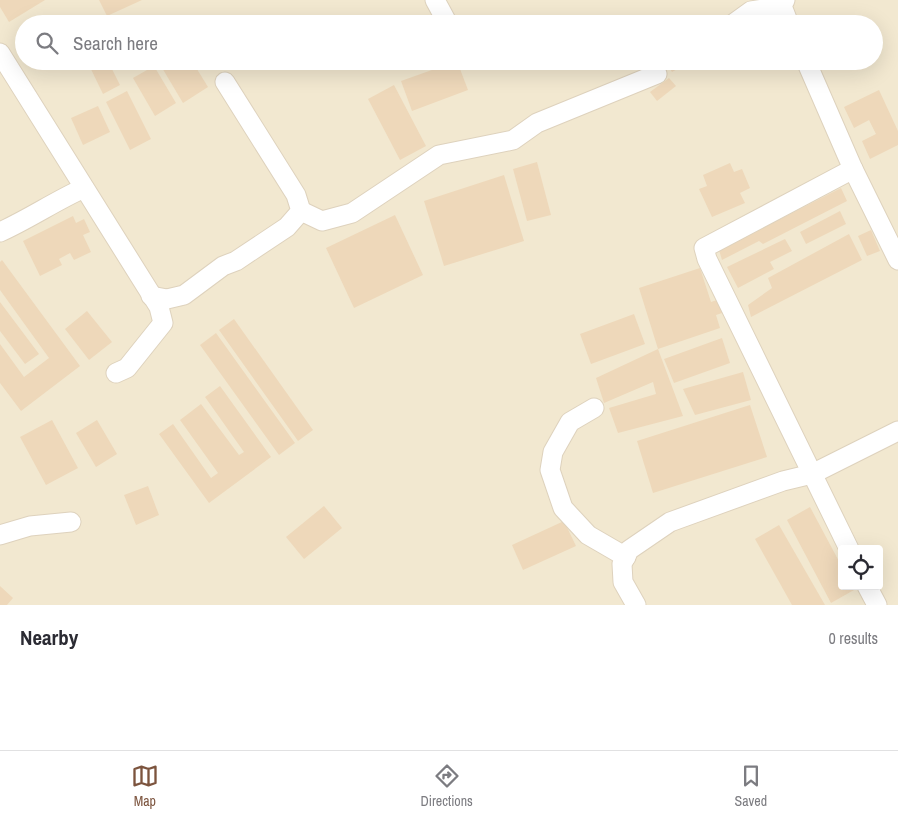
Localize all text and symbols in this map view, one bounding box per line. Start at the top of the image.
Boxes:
search box [15,15,883,70]
icon: search [33,29,61,57]
text: Search here [73,30,158,56]
map controls [838,545,883,590]
button: locate [838,545,883,590]
text: Nearby [20,623,78,652]
text: 0 results [828,627,878,649]
tab: Map [131,762,159,810]
tab: Directions [421,762,473,810]
tab: Saved [735,762,767,810]

